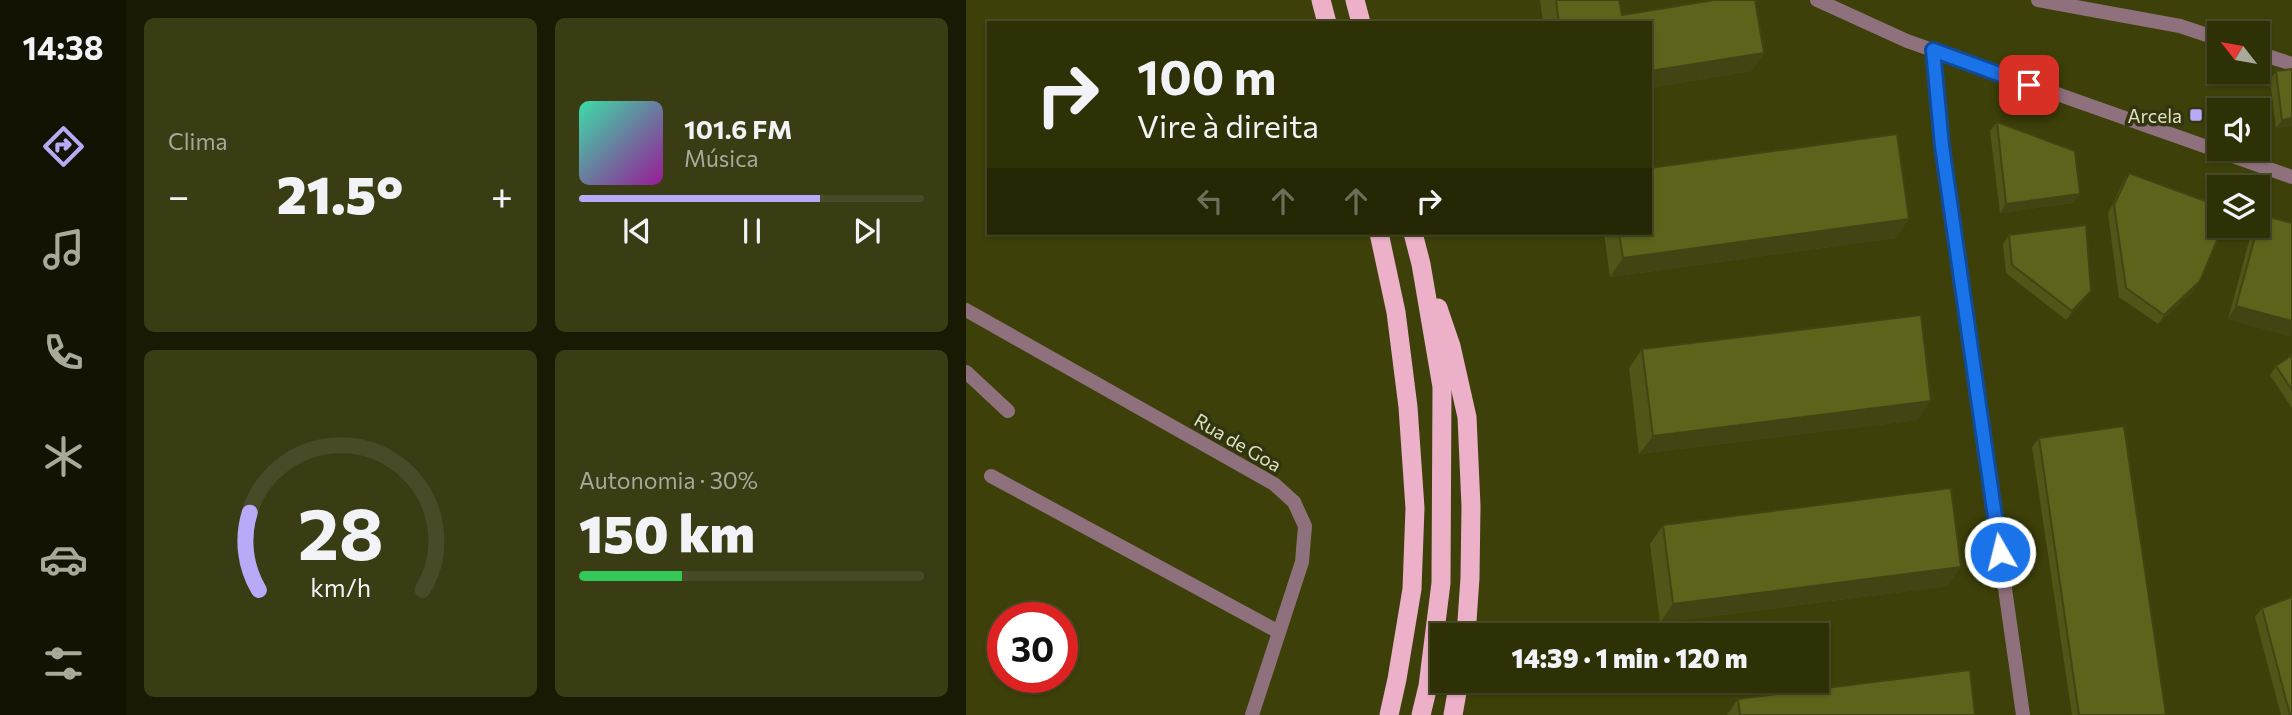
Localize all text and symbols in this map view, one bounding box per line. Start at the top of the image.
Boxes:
north arrow [2207,21,2270,84]
map controls [2207,21,2270,238]
text: 14:38 [22,27,104,67]
text: 100 m [1137,45,1276,105]
icon: right [1022,49,1113,140]
pin [1999,55,2059,115]
icon: arrive [2010,66,2048,104]
button: sound [2207,98,2270,161]
place label: Arcela [2127,104,2182,127]
text: Vire à direita [1137,105,1319,145]
marker: Arcela [2188,107,2204,123]
text: 101.6 FM [684,113,792,144]
icon: directions [39,122,88,171]
text: Clima [168,127,228,155]
text: Música [684,144,759,172]
text: 21.5° [277,161,403,225]
text: − [168,171,190,218]
text: + [491,171,513,218]
button: layers [2207,175,2270,238]
icon: left [1191,182,1229,220]
icon: ahead [1264,182,1302,220]
icon: ahead [1337,182,1375,220]
icon: right [1410,182,1448,220]
icon: previous [618,212,656,250]
icon: pause [733,212,771,250]
icon: next [848,212,886,250]
icon: music [39,225,88,274]
icon: phone [39,328,88,377]
street label: Rua de Goa [1190,408,1286,476]
icon: climate [39,432,88,481]
text: Autonomia · 30% [579,466,758,494]
text: 28 [298,486,384,575]
text: 150 km [579,500,755,564]
position arrow [1963,515,2037,589]
icon: car [39,535,88,584]
text: km/h [310,571,371,601]
speed limit sign: 30 [987,602,1078,693]
icon: filters [39,639,88,688]
text: 14:39 · 1 min · 120 m [1512,642,1747,673]

